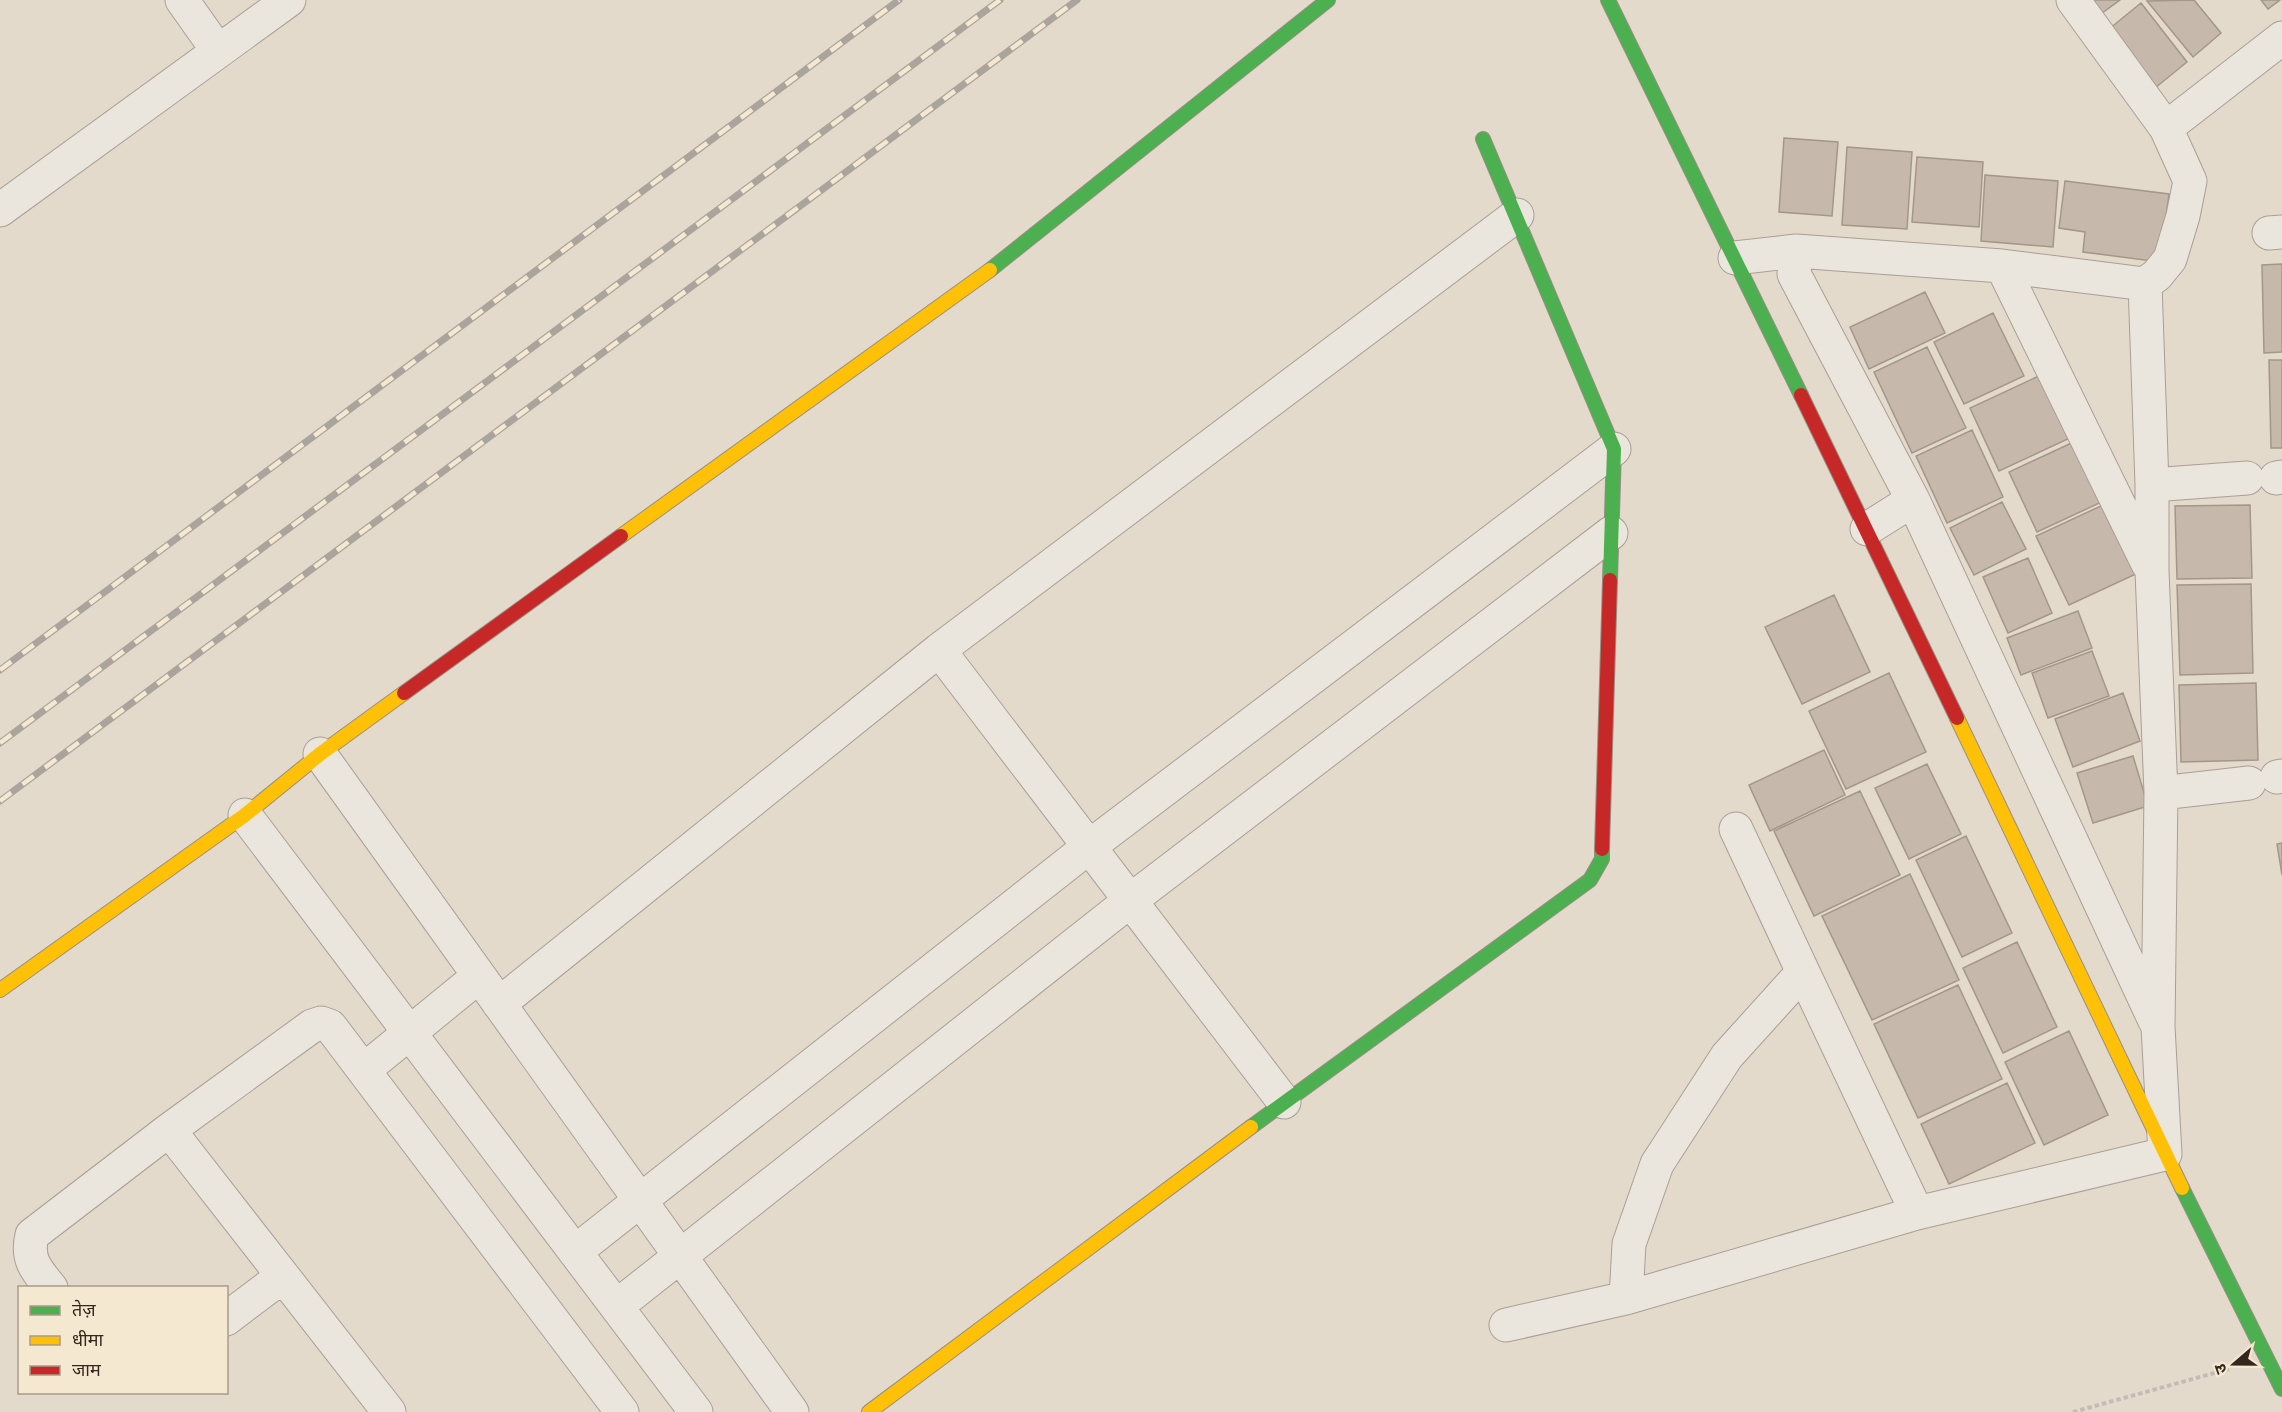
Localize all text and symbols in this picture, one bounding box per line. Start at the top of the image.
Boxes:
legend [18,1286,228,1394]
text: तेज़ [72,1299,96,1323]
text: धीमा [72,1330,103,1353]
north arrow [2204,1334,2264,1394]
text: जाम [72,1360,102,1383]
text: उ [2211,1360,2234,1376]

